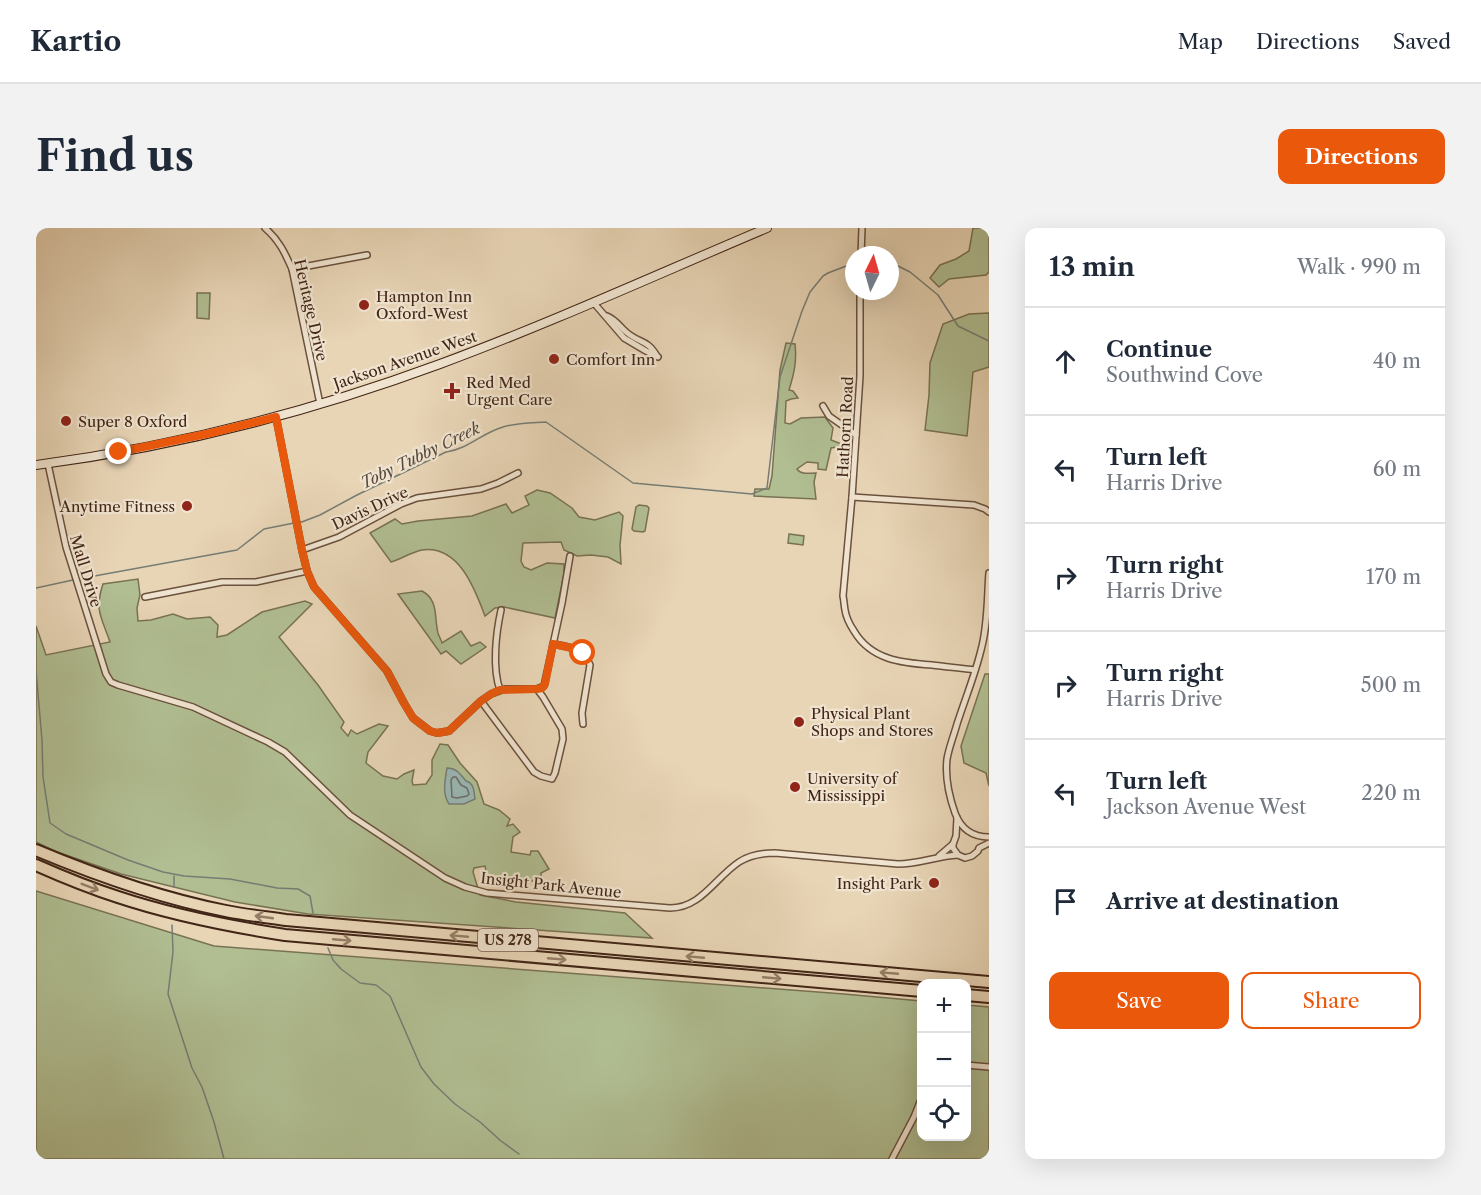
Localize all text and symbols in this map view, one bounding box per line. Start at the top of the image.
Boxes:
text: Kartio [30,24,121,58]
text: Map [1178,29,1223,54]
text: Directions [1256,29,1360,54]
text: Saved [1393,29,1451,54]
button: Directions [1278,129,1445,184]
text: Find us [36,130,194,182]
north arrow [845,246,899,300]
text: 13 min [1049,251,1135,283]
text: Walk · 990 m [1297,255,1421,279]
street label: Heritage Drive [290,257,332,363]
place label: Hampton Inn Oxford-West [376,287,473,323]
marker: Hampton Inn Oxford-West [357,298,371,312]
street label: Jackson Avenue West [329,326,480,394]
text: Continue [1106,336,1212,363]
icon: ahead [1049,345,1082,378]
text: 40 m [1373,349,1421,373]
place label: Comfort Inn [566,350,656,369]
marker: Comfort Inn [547,352,561,366]
text: Southwind Cove [1106,363,1263,387]
place label: Red Med Urgent Care [466,373,552,409]
street label: Hathorn Road [833,376,857,478]
marker: Red Med Urgent Care [443,382,461,400]
place label: Super 8 Oxford [78,412,187,431]
marker: Super 8 Oxford [59,414,73,428]
water label: Toby Tubby Creek [357,417,484,493]
route end [105,438,131,464]
text: Turn left [1106,444,1207,471]
icon: left [1049,453,1082,486]
text: 60 m [1373,457,1421,481]
text: Harris Drive [1106,471,1222,495]
street label: Davis Drive [329,482,411,534]
place label: Anytime Fitness [59,497,175,516]
marker: Anytime Fitness [180,499,194,513]
street label: Mall Drive [66,532,106,610]
text: Turn right [1106,552,1224,579]
icon: right [1049,561,1082,594]
text: 170 m [1366,565,1421,589]
text: Harris Drive [1106,579,1222,603]
route start [569,639,595,665]
text: Turn right [1106,660,1224,687]
icon: right [1049,669,1082,702]
text: 500 m [1361,673,1421,697]
text: Harris Drive [1106,687,1222,711]
place label: Physical Plant Shops and Stores [811,704,933,740]
marker: Physical Plant Shops and Stores [792,715,806,729]
text: Turn left [1106,768,1207,795]
place label: University of Mississippi [807,769,899,805]
icon: left [1049,777,1082,810]
marker: University of Mississippi [788,780,802,794]
text: 220 m [1361,781,1421,805]
text: Jackson Avenue West [1106,795,1306,819]
street label: Insight Park Avenue [480,868,622,902]
place label: Insight Park [837,874,923,893]
marker: Insight Park [927,876,941,890]
one-way arrow [80,882,99,893]
icon: arrive [1049,885,1082,918]
text: Arrive at destination [1106,888,1339,915]
one-way arrow [255,911,275,922]
road number: US 278 [478,929,538,951]
one-way arrow [449,930,469,941]
one-way arrow [331,935,351,946]
one-way arrow [685,951,705,962]
one-way arrow [547,954,566,965]
one-way arrow [879,968,899,979]
button: Save [1049,972,1229,1029]
button: Share [1241,972,1421,1029]
one-way arrow [762,973,782,984]
map controls [917,979,971,1141]
button: + [917,979,971,1033]
button: − [917,1033,971,1087]
button: locate [917,1087,971,1141]

